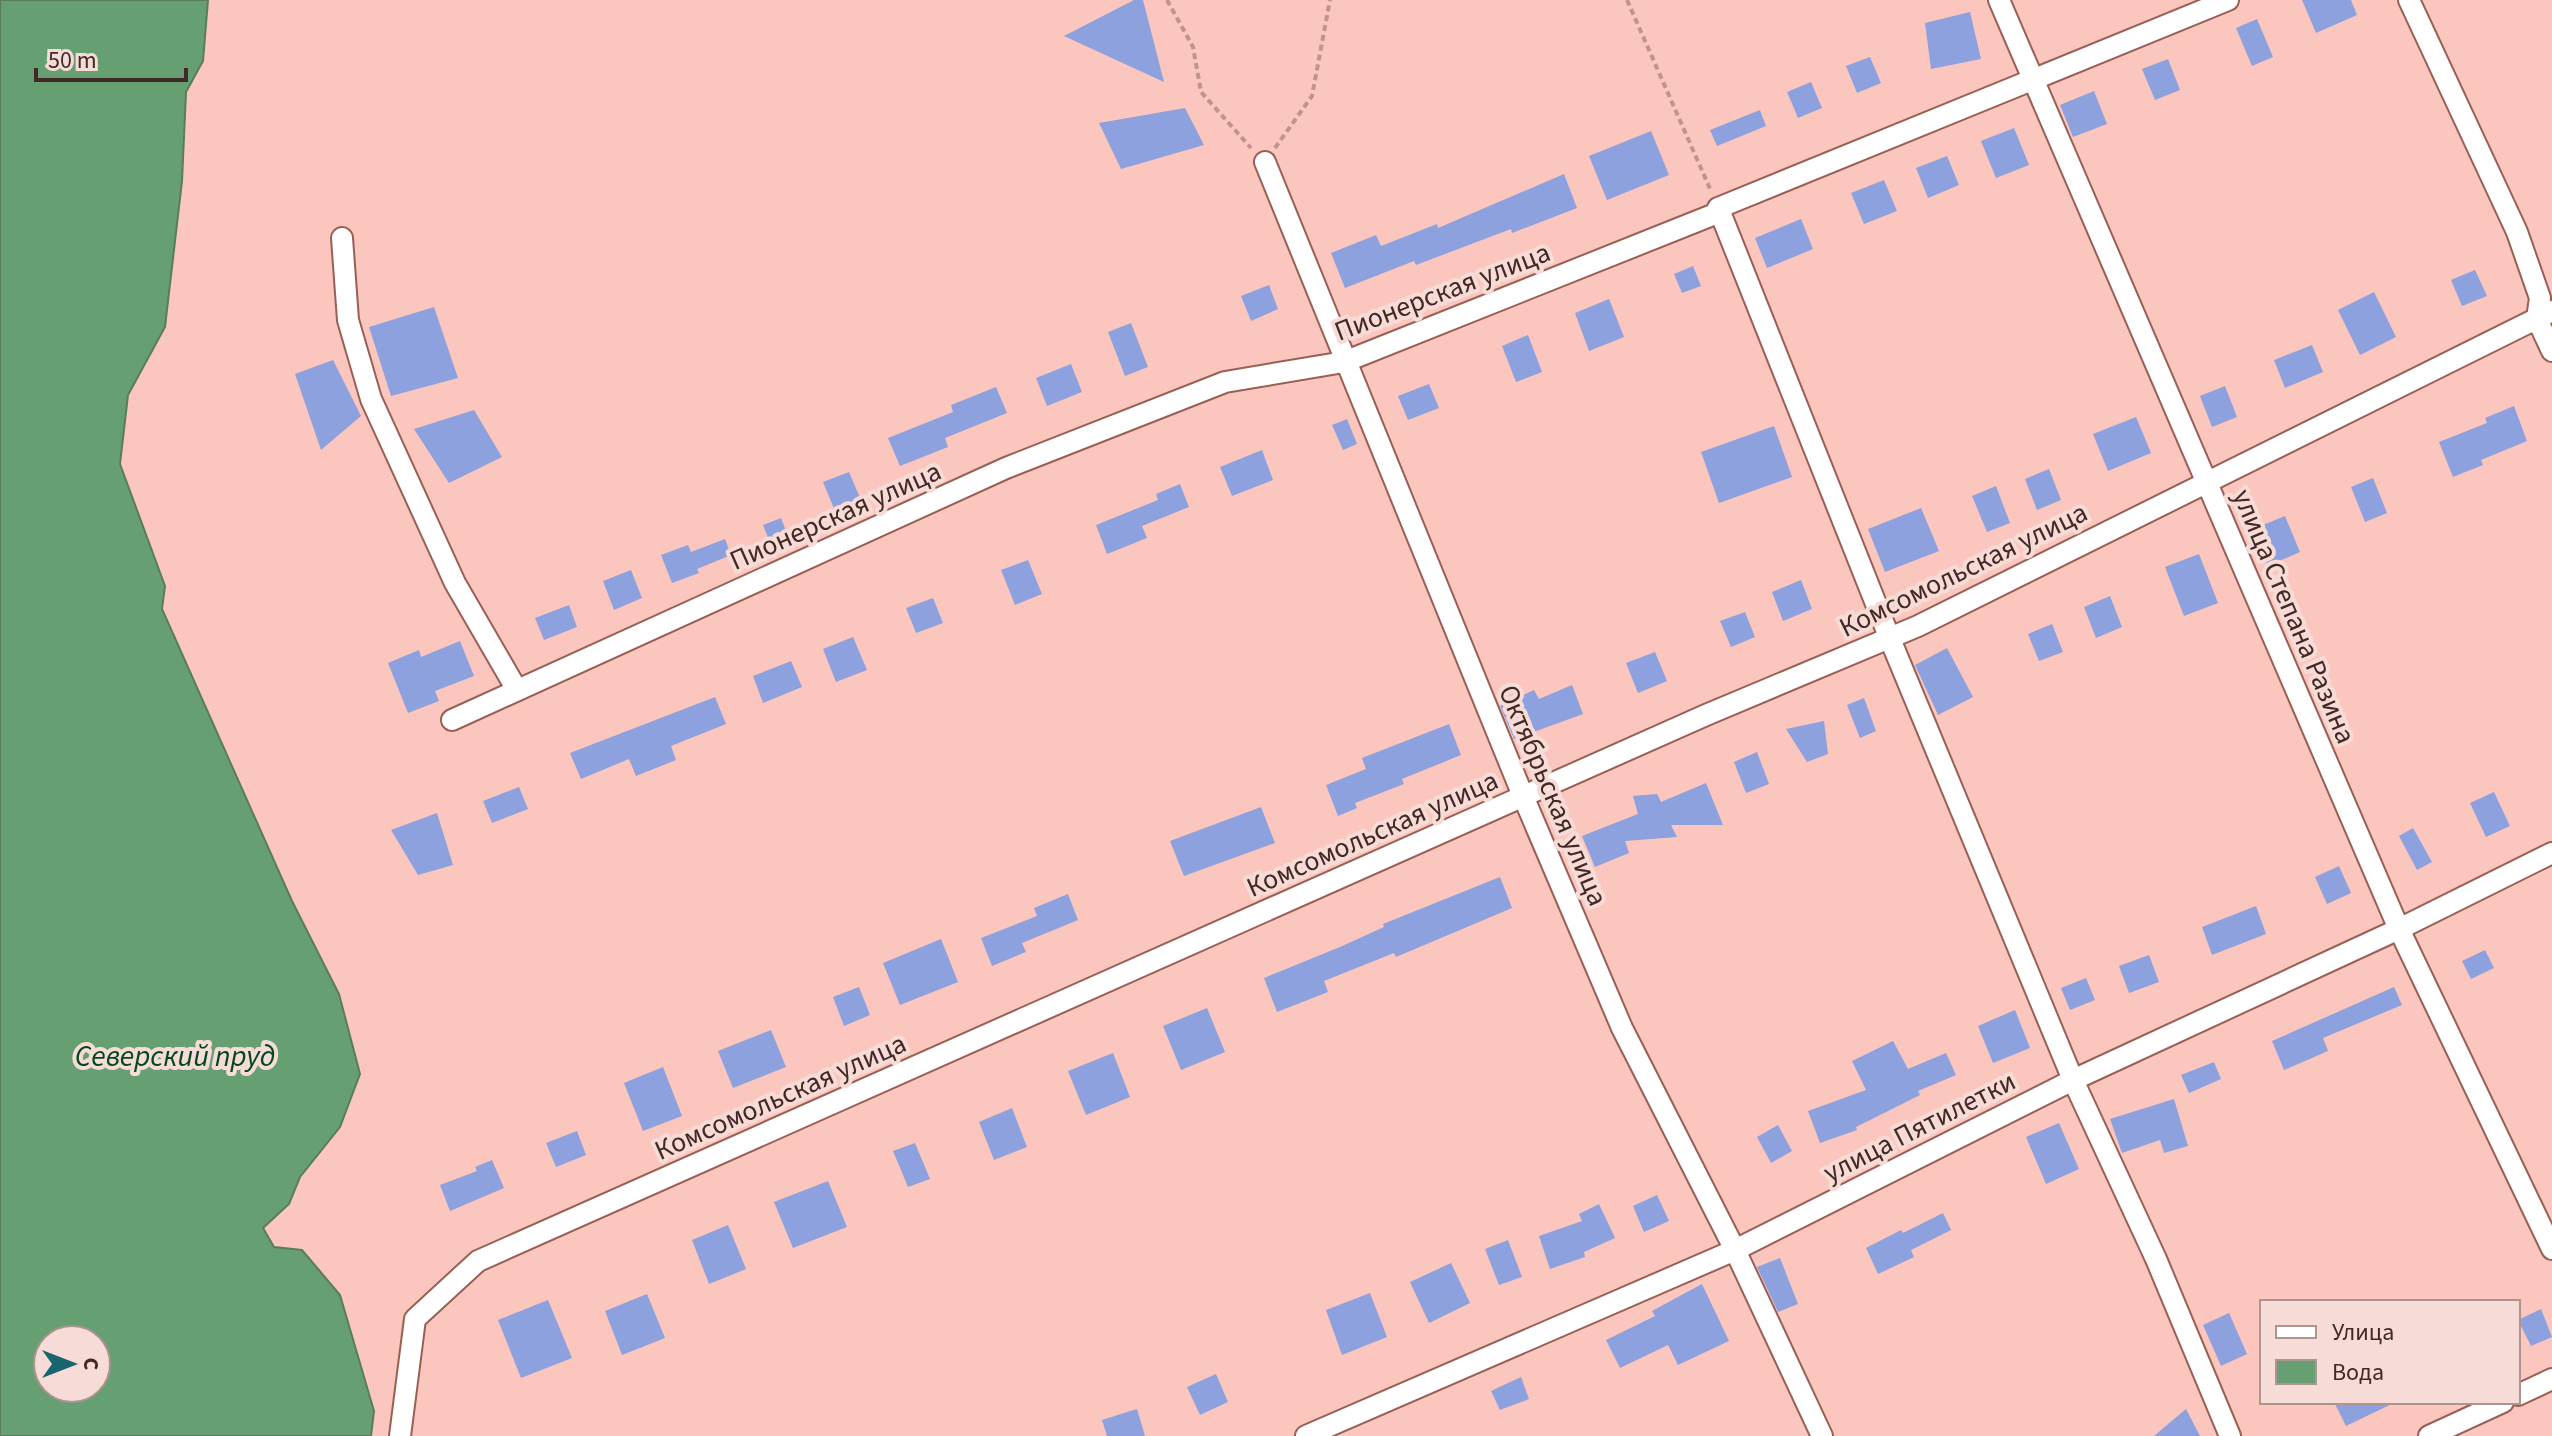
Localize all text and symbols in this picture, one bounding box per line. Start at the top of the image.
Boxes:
scale bar [36,32,186,82]
text: 50 m [48,43,97,78]
street label: Пионерская улица [1329,232,1556,351]
street label: Пионерская улица [723,451,948,581]
street label: улица Степана Разина [2222,483,2366,750]
street label: Комсомольская улица [1833,492,2094,647]
street label: Октябрьская улица [1488,679,1618,912]
street label: Комсомольская улица [1240,760,1505,907]
street label: Комсомольская улица [648,1023,913,1170]
water label: Северский пруд [75,1035,275,1078]
street label: улица Пятилетки [1816,1061,2023,1193]
legend [2260,1300,2520,1404]
text: Улица [2332,1315,2394,1350]
north arrow [32,1324,112,1404]
text: Вода [2332,1355,2384,1390]
text: С [75,1358,107,1371]

